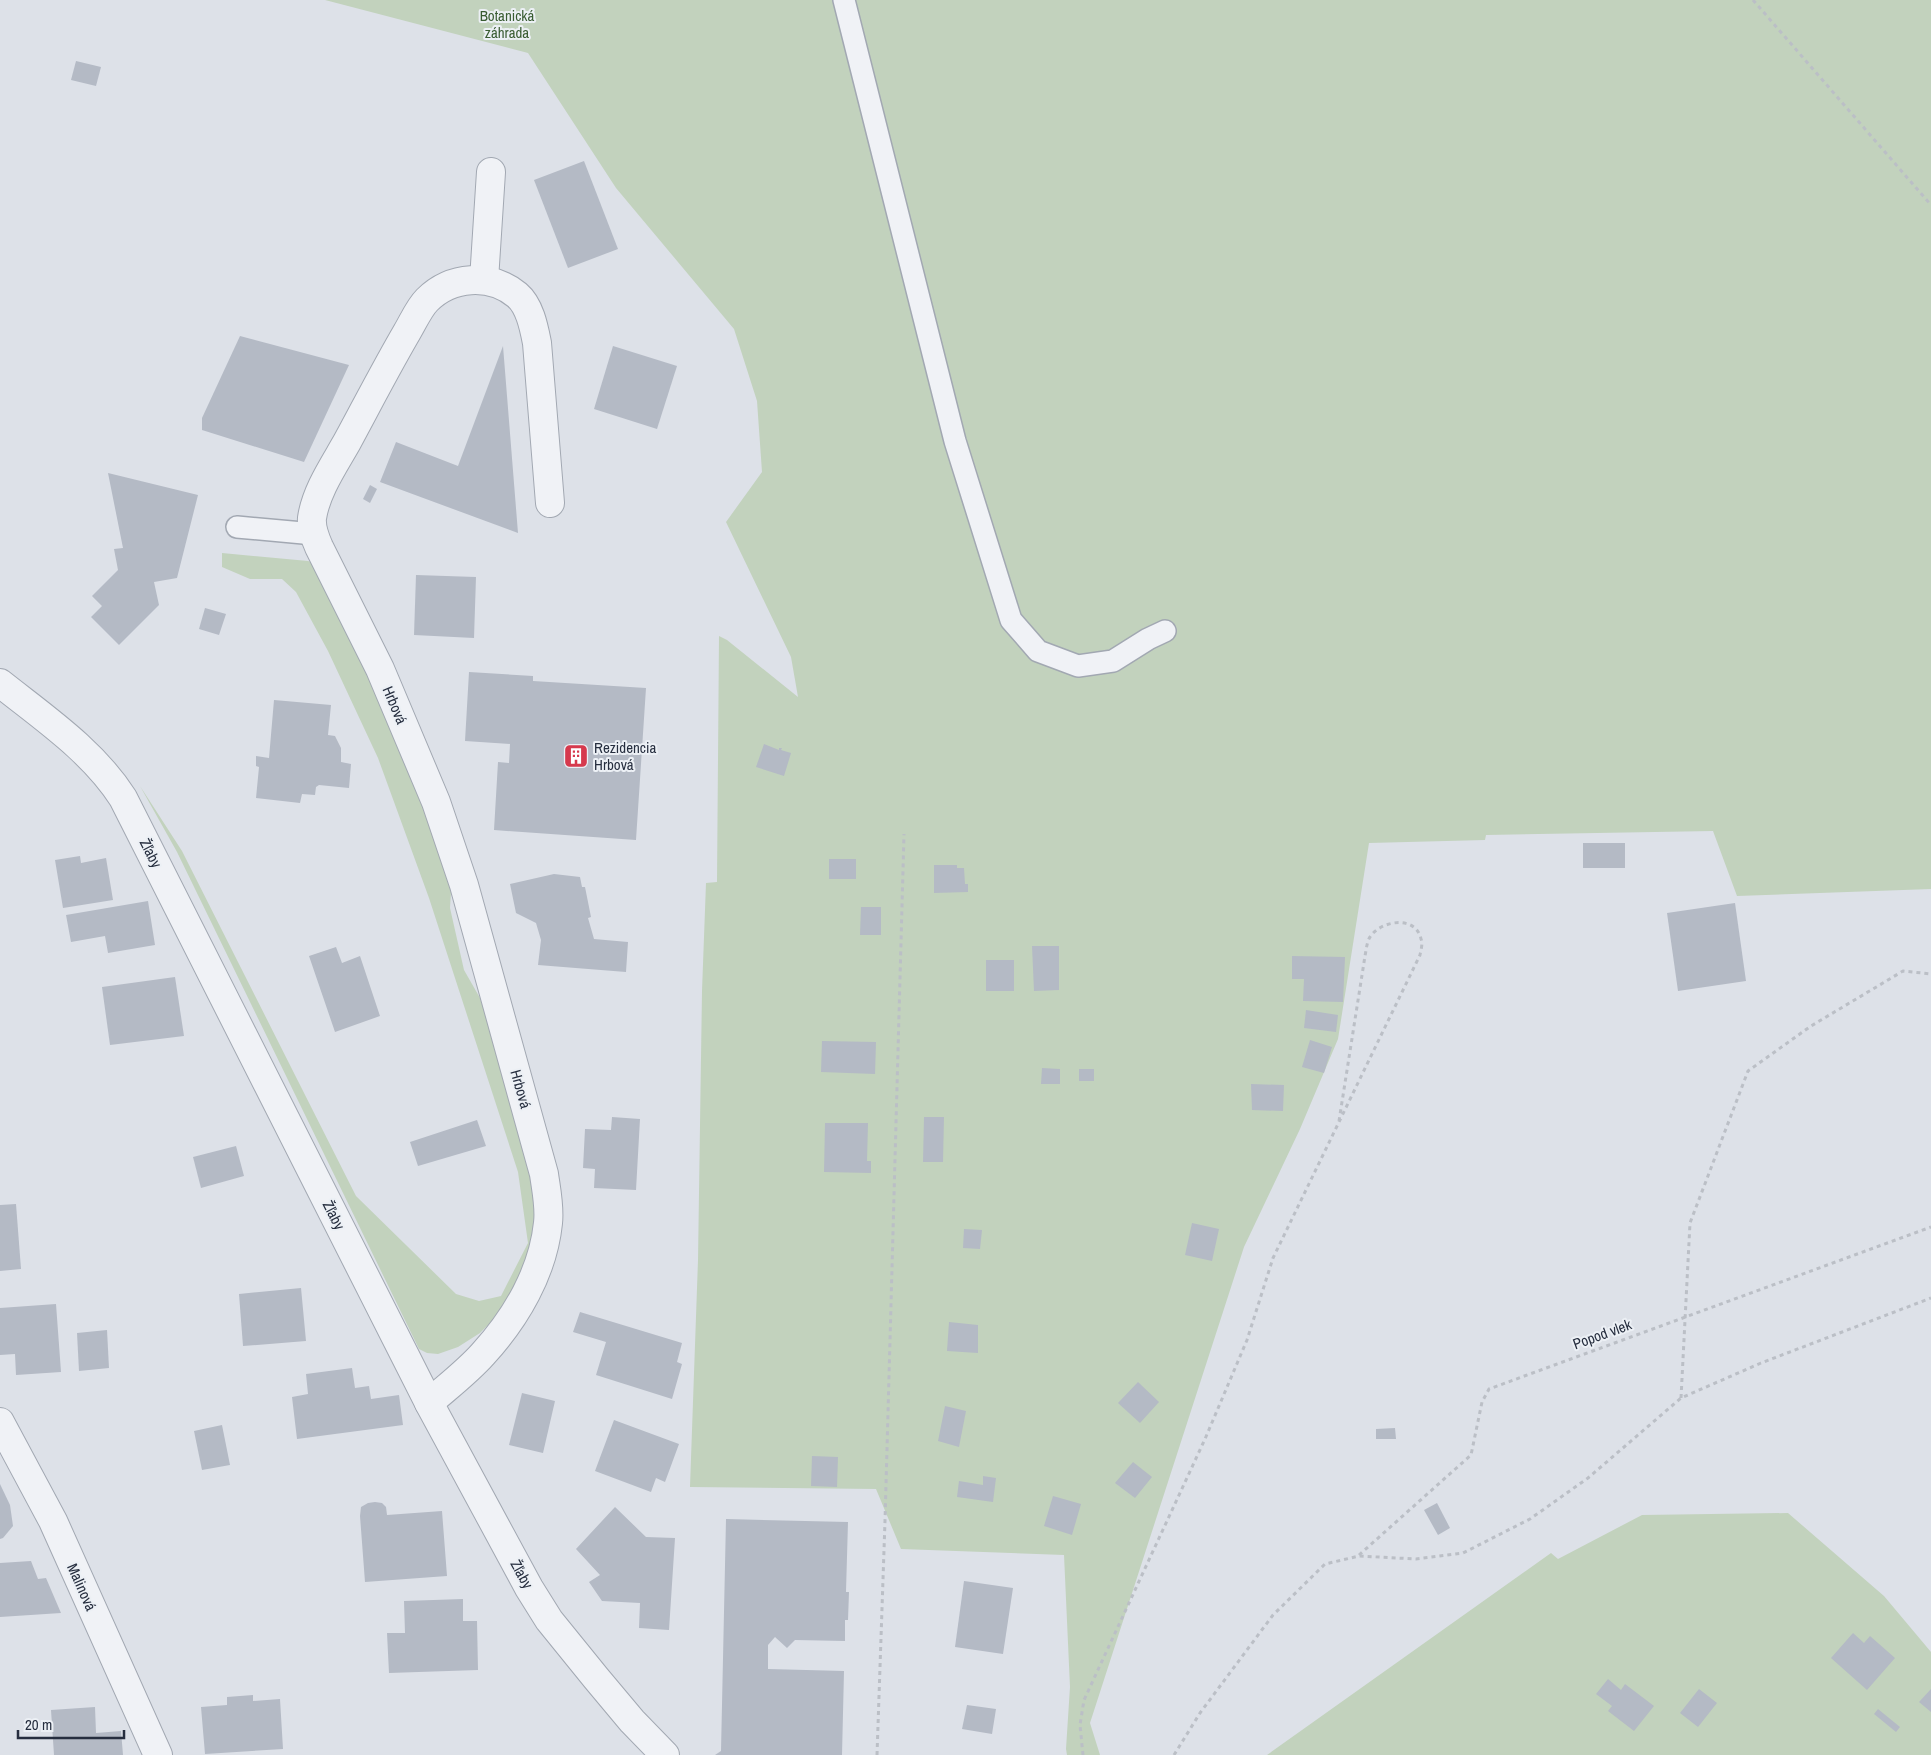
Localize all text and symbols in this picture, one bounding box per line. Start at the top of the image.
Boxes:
park label: Botanická záhrada [480,5,535,43]
street label: Hrbová [378,683,412,727]
place label: Rezidencia Hrbová [594,737,656,775]
building icon: Rezidencia Hrbová [563,743,589,769]
street label: Žľaby [135,835,168,872]
street label: Hrbová [505,1067,537,1111]
street label: Žľaby [318,1197,351,1234]
street label: Popod vlek [1570,1313,1635,1354]
street label: Žľaby [506,1556,539,1593]
street label: Malinová [62,1560,102,1614]
scale bar [18,1708,124,1740]
text: 20 m [25,1714,52,1735]

